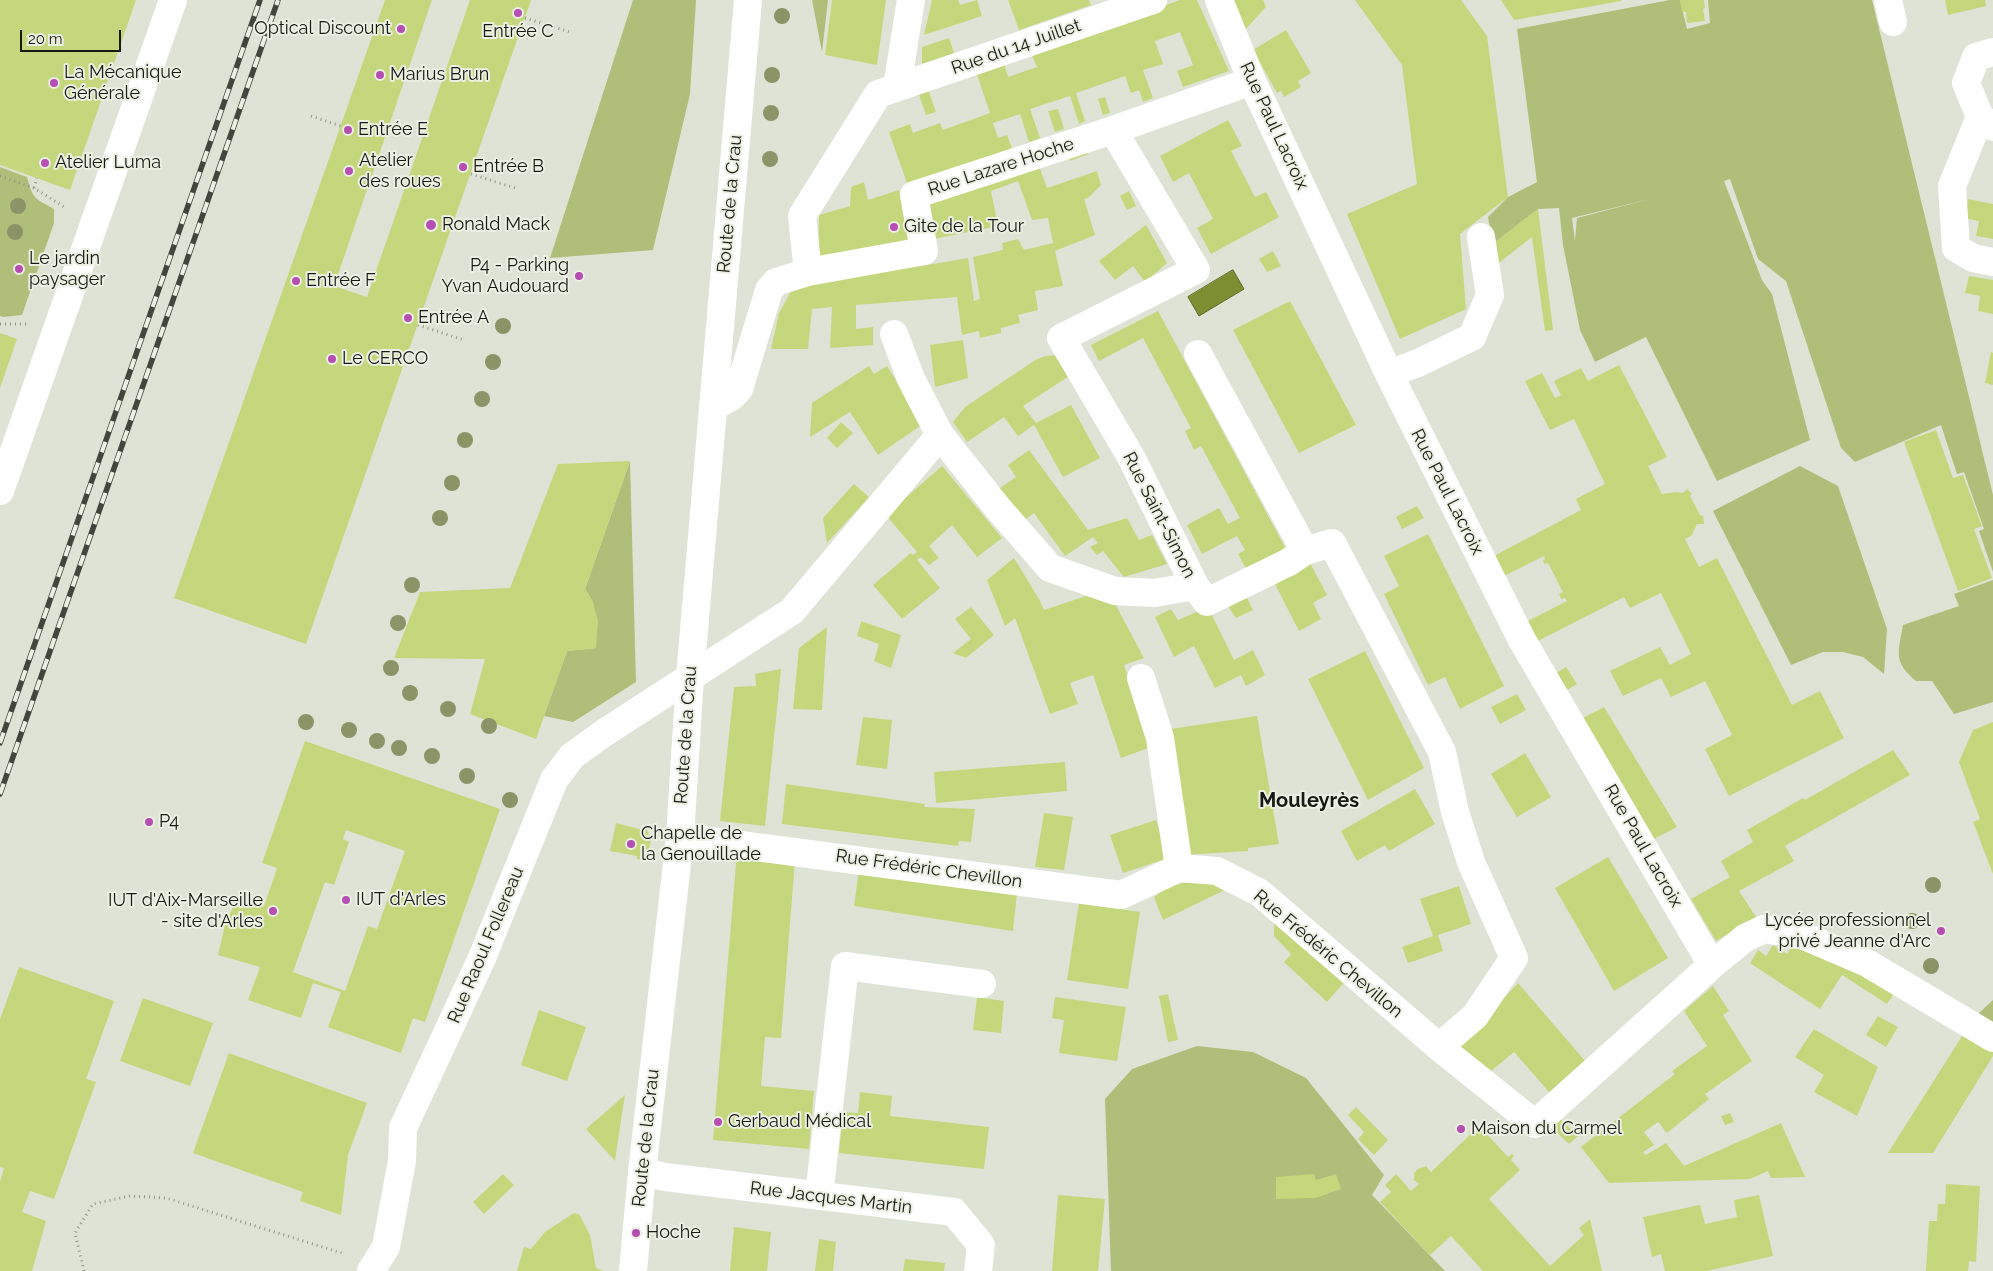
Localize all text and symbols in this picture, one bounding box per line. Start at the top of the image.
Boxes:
marker: Entrée C [512,7,524,19]
street label: Rue du 14 Juillet [948,15,1084,79]
place label: Optical Discount [254,18,391,40]
scale bar [22,20,124,52]
place label: Entrée C [482,21,554,43]
marker: Optical Discount [395,23,407,35]
text: 20 m [28,30,63,48]
street label: Rue Paul Lacroix [1235,59,1313,193]
place label: La Mécanique Générale [64,62,182,104]
place label: Marius Brun [390,64,489,86]
marker: Marius Brun [374,69,386,81]
marker: La Mécanique Générale [48,77,60,89]
place label: Entrée E [358,119,428,141]
marker: Entrée E [342,124,354,136]
street label: Rue Lazare Hoche [925,133,1077,201]
street label: Route de la Crau [713,134,747,274]
place label: Atelier des roues [359,150,441,192]
place label: Atelier Luma [55,152,161,174]
place label: Entrée B [473,156,544,178]
marker: Atelier Luma [39,157,51,169]
marker: Entrée B [457,161,469,173]
marker: Atelier des roues [343,165,355,177]
place label: Ronald Mack [442,214,550,236]
place label: Gite de la Tour [904,216,1024,238]
marker: Ronald Mack [424,218,438,232]
marker: Gite de la Tour [888,221,900,233]
place label: Le jardin paysager [29,248,106,290]
place label: P4 - Parking Yvan Audouard [441,255,569,298]
marker: Le jardin paysager [13,263,25,275]
place label: Entrée F [306,270,376,292]
marker: P4 - Parking Yvan Audouard [573,270,585,282]
marker: Entrée F [290,275,302,287]
place label: Entrée A [418,307,489,329]
marker: Entrée A [402,312,414,324]
place label: Le CERCO [342,348,428,370]
marker: Le CERCO [326,353,338,365]
street label: Rue Paul Lacroix [1406,425,1488,559]
street label: Rue Saint-Simon [1118,448,1200,582]
street label: Route de la Crau [670,665,702,805]
street label: Rue Paul Lacroix [1599,781,1687,911]
district label: Mouleyrès [1259,789,1359,813]
place label: P4 [159,811,179,833]
marker: P4 [143,816,155,828]
place label: Chapelle de la Genouillade [641,823,761,866]
marker: Chapelle de la Genouillade [625,838,637,850]
street label: Rue Frédéric Chevillon [834,845,1024,893]
street label: Rue Raoul Follereau [443,863,529,1027]
street label: Rue Frédéric Chevillon [1249,885,1407,1023]
place label: IUT d'Arles [356,889,446,911]
place label: IUT d'Aix-Marseille - site d'Arles [108,890,263,932]
marker: IUT d'Arles [340,894,352,906]
marker: IUT d'Aix-Marseille - site d'Arles [267,905,279,917]
place label: Lycée professionnel privé Jeanne d'Arc [1765,910,1931,952]
marker: Lycée professionnel privé Jeanne d'Arc [1935,925,1947,937]
street label: Route de la Crau [628,1068,664,1208]
place label: Gerbaud Médical [728,1111,871,1133]
marker: Gerbaud Médical [712,1116,724,1128]
place label: Maison du Carmel [1471,1118,1622,1140]
marker: Maison du Carmel [1455,1123,1467,1135]
street label: Rue Jacques Martin [749,1177,913,1219]
place label: Hoche [646,1222,701,1244]
marker: Hoche [630,1227,642,1239]

